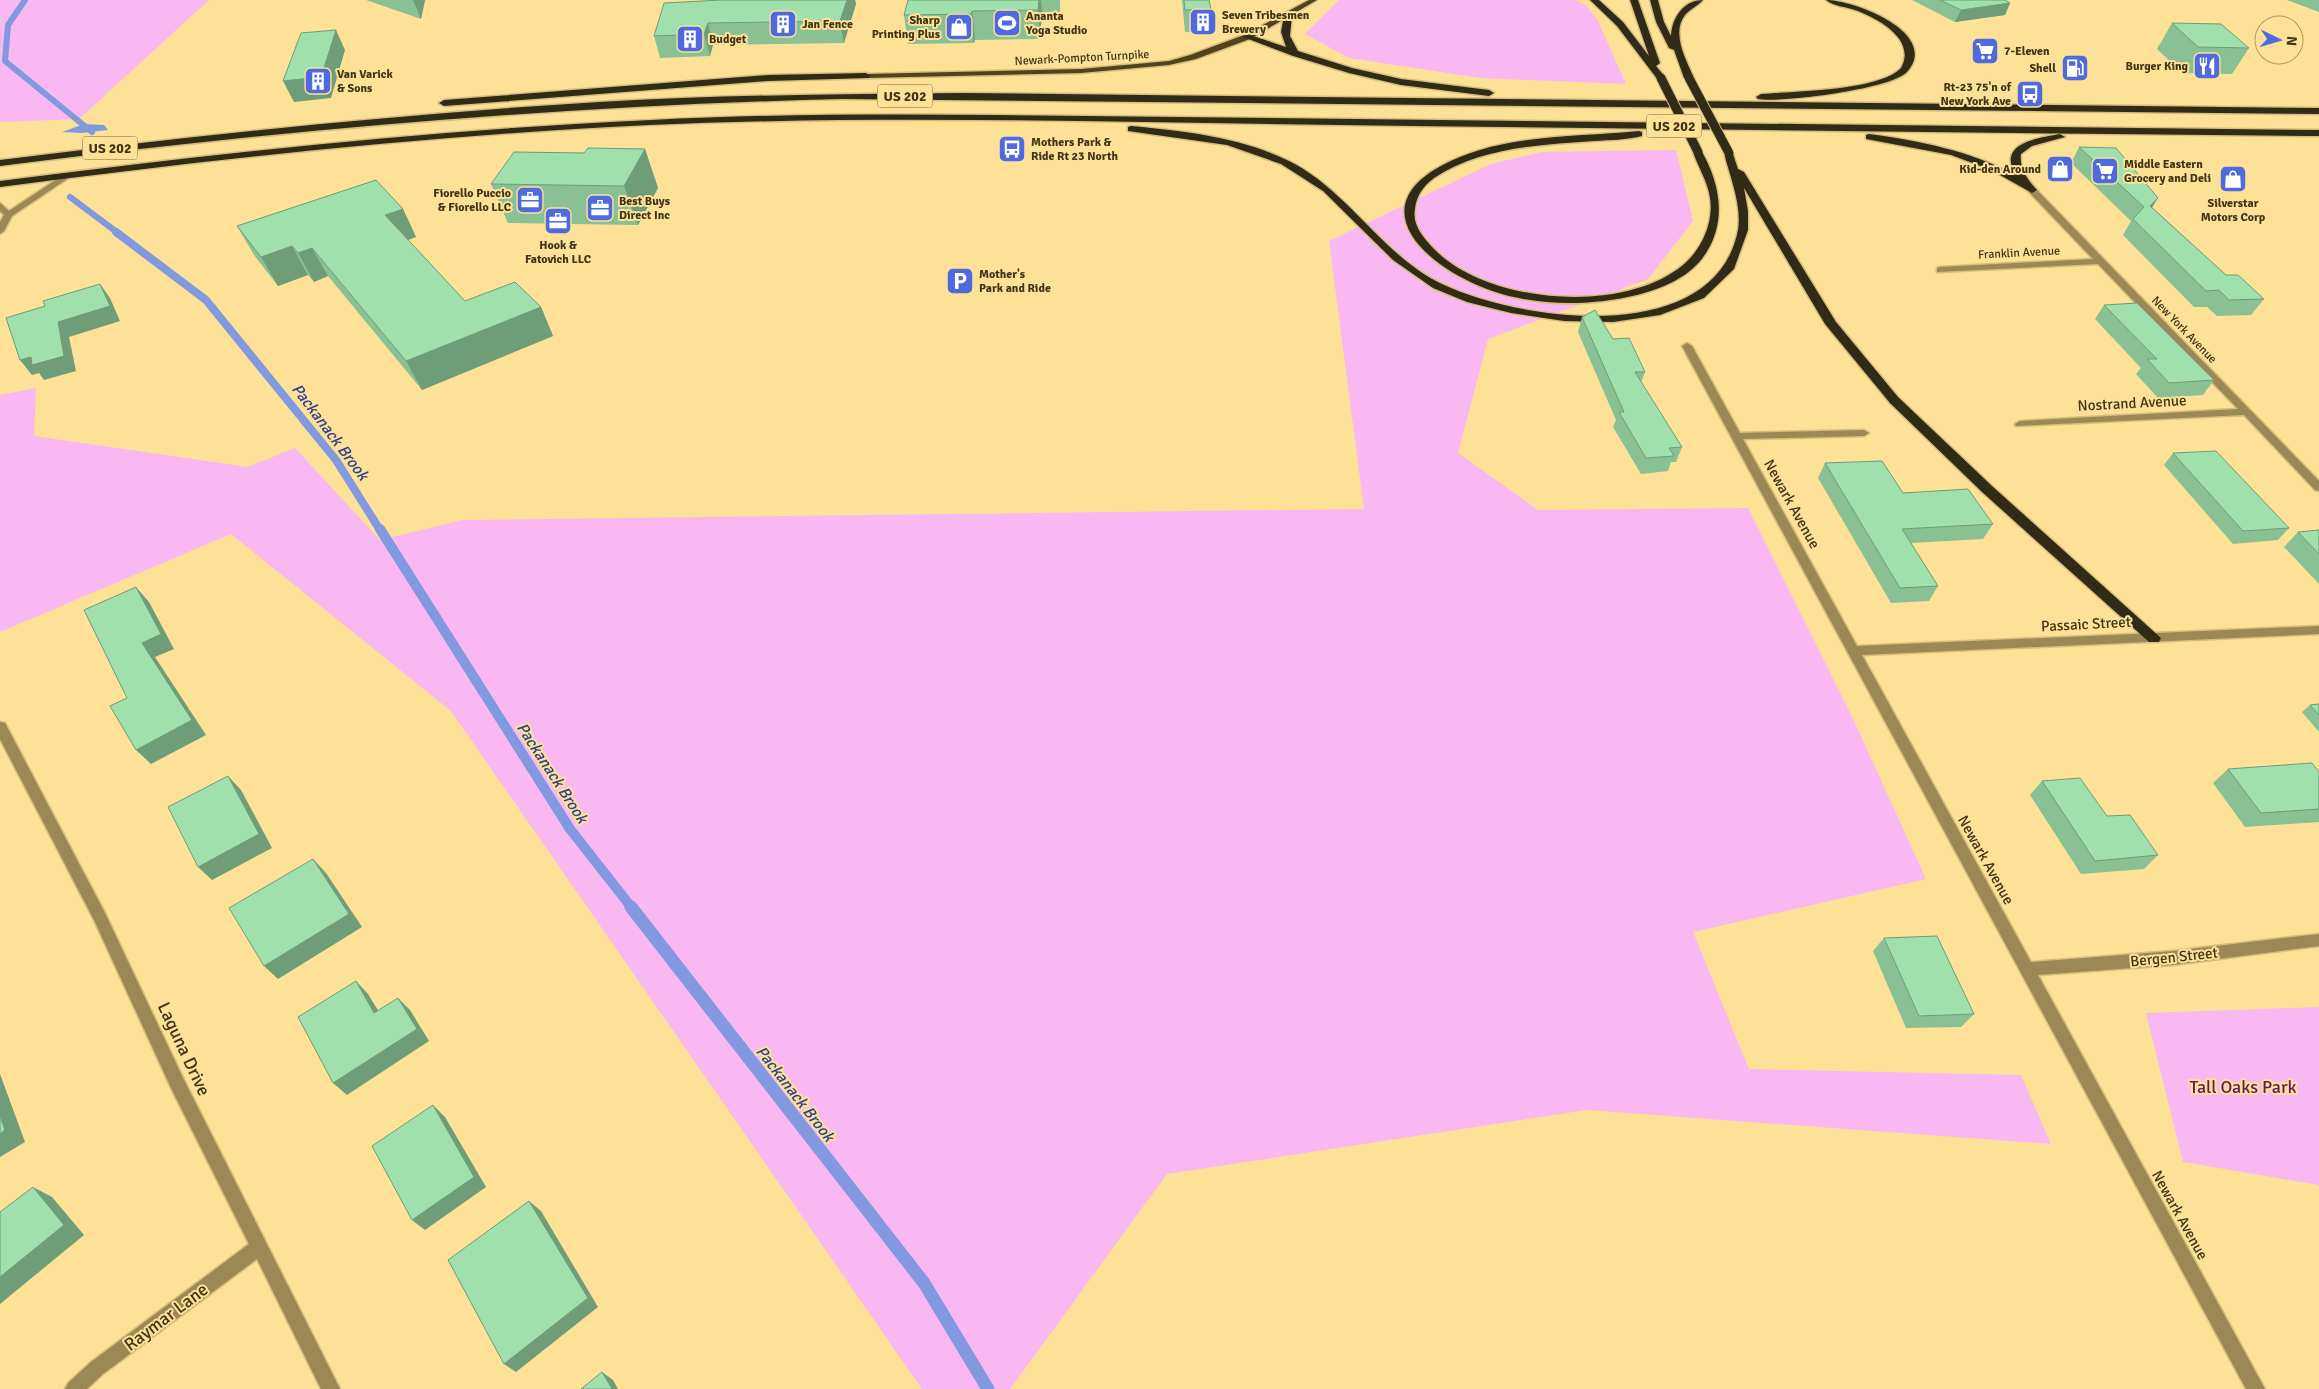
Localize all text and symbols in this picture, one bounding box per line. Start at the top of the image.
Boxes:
building icon: Seven Tribesmen Brewery [1188,7,1218,37]
sports icon: Ananta Yoga Studio [992,8,1022,38]
place label: Seven Tribesmen Brewery [1222,8,1310,37]
building icon: Jan Fence [768,9,798,39]
place label: Ananta Yoga Studio [1025,9,1087,38]
shop icon: Sharp Printing Plus [944,12,974,42]
place label: Sharp Printing Plus [872,13,941,42]
north arrow [2254,15,2304,65]
place label: Jan Fence [802,17,853,32]
building icon: Budget [675,24,705,54]
place label: Budget [709,32,747,47]
text: N [2283,35,2300,47]
supermarket icon: 7-Eleven [1970,36,2000,66]
place label: 7-Eleven [2004,44,2050,59]
street label: Newark-Pompton Turnpike [1014,47,1150,69]
restaurant icon: Burger King [2192,51,2222,81]
fuel station icon: Shell [2060,53,2090,83]
place label: Burger King [2126,59,2189,74]
place label: Shell [2029,61,2056,76]
building icon: Van Varick & Sons [303,66,333,96]
place label: Van Varick & Sons [337,67,393,96]
bus stop icon: Rt-23 75'n of New York Ave [2015,79,2045,109]
place label: Rt-23 75'n of New York Ave [1940,80,2012,109]
road number: US 202 [878,84,932,108]
road number: US 202 [1646,114,1702,138]
bus stop icon: Mothers Park & Ride Rt 23 North [997,134,1027,164]
place label: Mothers Park & Ride Rt 23 North [1031,135,1118,164]
road number: US 202 [82,136,138,160]
shop icon: Kid-den Around [2045,154,2075,184]
supermarket icon: Middle Eastern Grocery and Deli [2090,156,2120,186]
place label: Middle Eastern Grocery and Deli [2124,157,2211,186]
place label: Kid-den Around [1959,162,2042,177]
shop icon: Silverstar Motors Corp [2218,164,2248,194]
office icon: Fiorello Puccio & Fiorello LLC [515,185,545,215]
place label: Fiorello Puccio & Fiorello LLC [433,186,512,215]
office icon: Best Buys Direct Inc [585,193,615,223]
place label: Best Buys Direct Inc [619,194,671,223]
place label: Silverstar Motors Corp [2201,196,2266,225]
office icon: Hook & Fatovich LLC [543,206,573,236]
place label: Hook & Fatovich LLC [525,238,592,267]
street label: Franklin Avenue [1978,243,2060,263]
parking icon: Mother's Park and Ride [945,266,975,296]
place label: Mother's Park and Ride [979,267,1051,296]
street label: New York Avenue [2148,293,2220,367]
water label: Packanack Brook [287,380,374,486]
street label: Nostrand Avenue [2077,391,2187,415]
street label: Newark Avenue [1760,456,1824,552]
street label: Passaic Street [2041,613,2131,635]
water label: Packanack Brook [512,719,593,829]
street label: Newark Avenue [1954,812,2018,908]
street label: Bergen Street [2129,943,2219,971]
street label: Laguna Drive [153,999,215,1099]
water label: Packanack Brook [751,1042,840,1147]
park label: Tall Oaks Park [2189,1076,2297,1098]
street label: Newark Avenue [2148,1167,2212,1263]
street label: Raymar Lane [120,1278,212,1356]

